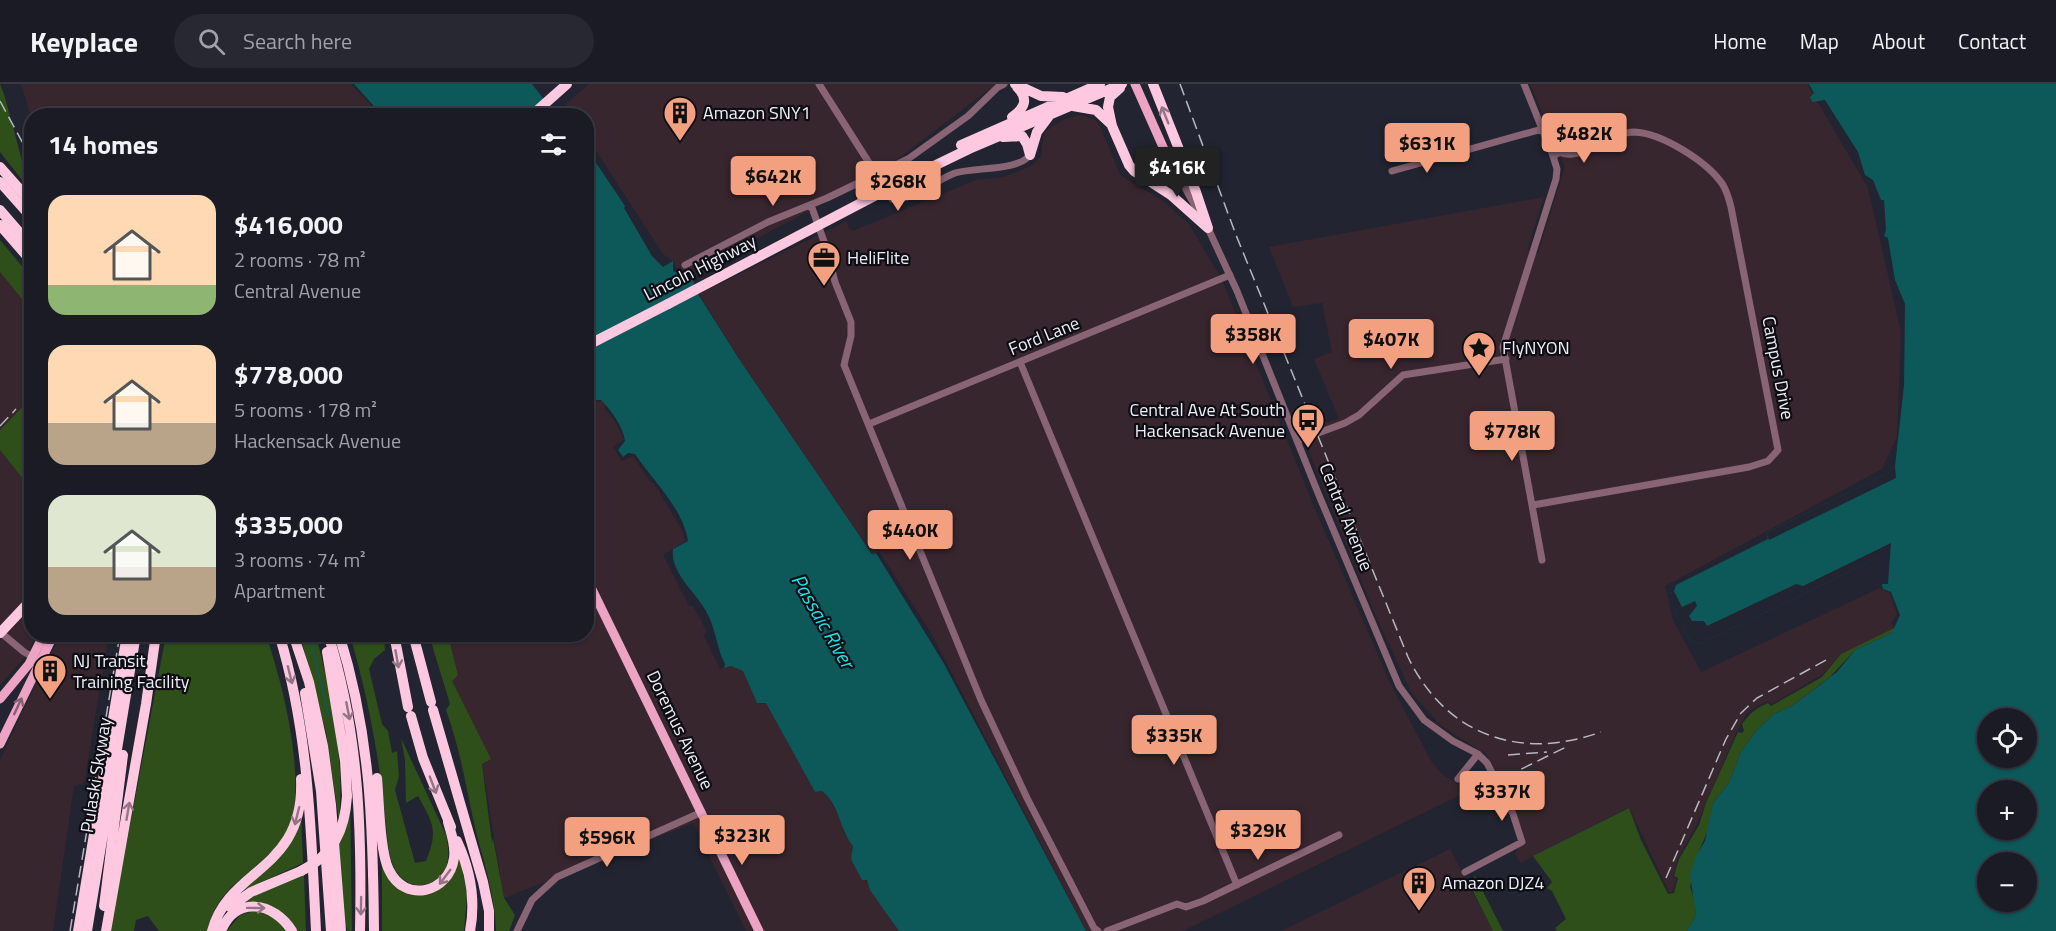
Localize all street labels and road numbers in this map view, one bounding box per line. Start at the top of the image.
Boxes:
street label: Lincoln Highway [639,227,761,308]
street label: Ford Lane [1004,309,1083,362]
street label: Campus Drive [1755,314,1802,422]
street label: Central Avenue [1313,459,1380,575]
street label: Doremus Avenue [640,666,721,794]
street label: Pulaski Skyway [73,715,118,835]

